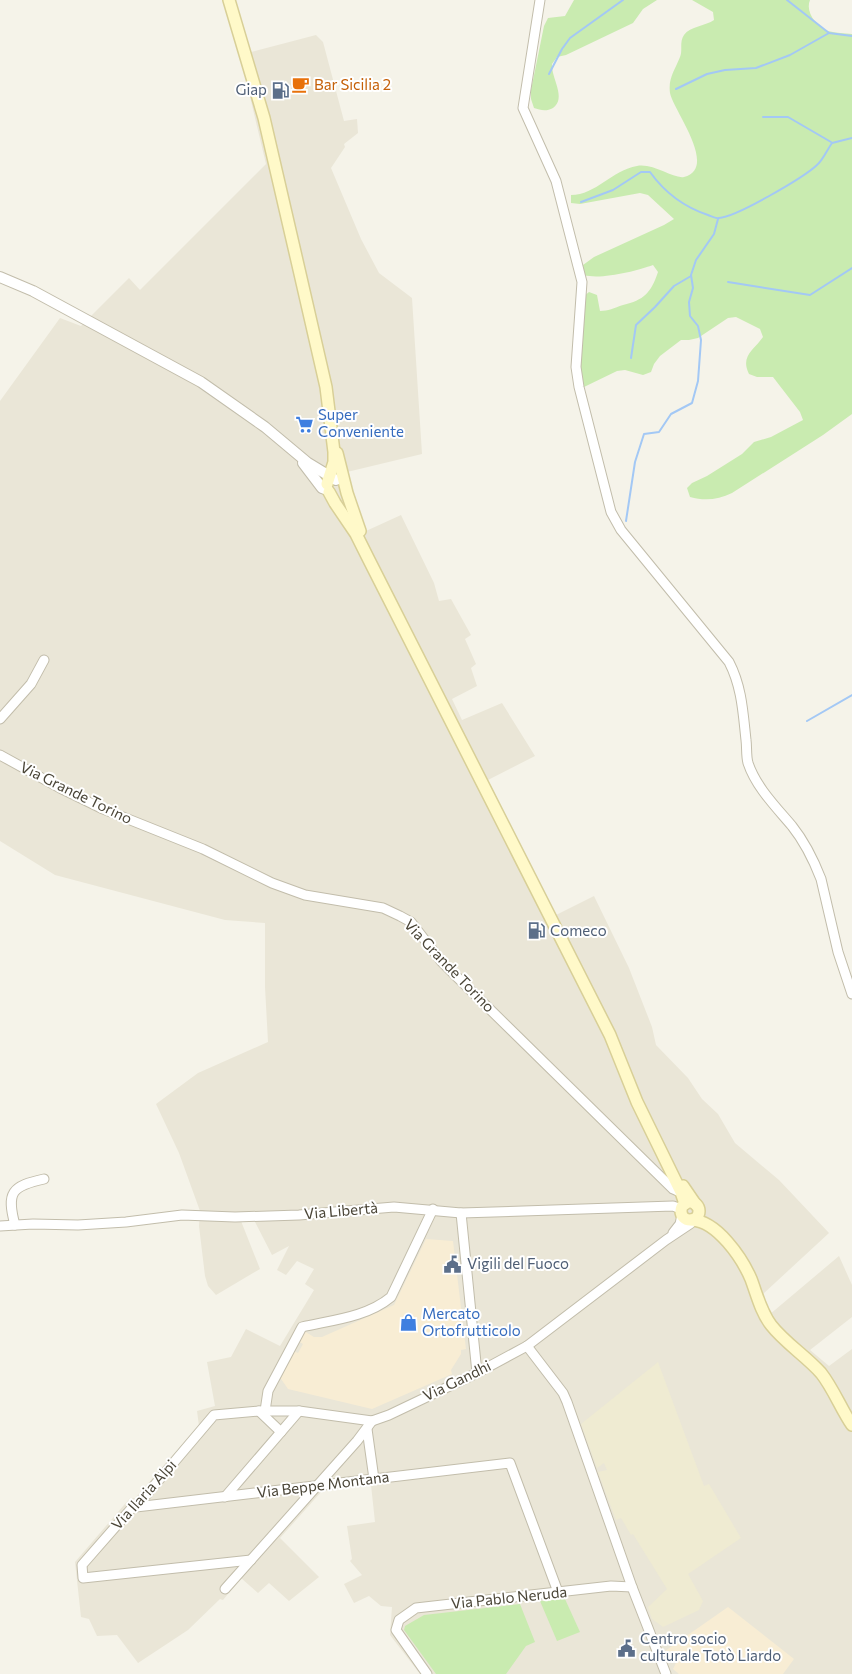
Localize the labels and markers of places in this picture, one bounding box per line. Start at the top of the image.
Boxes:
cafe icon: Bar Sicilia 2 [290,75,310,95]
place label: Bar Sicilia 2 [314,75,391,93]
place label: Giap [235,80,267,98]
fuel station icon: Giap [271,80,291,100]
place label: Super Conveniente [318,405,404,440]
supermarket icon: Super Conveniente [294,414,314,434]
fuel station icon: Comeco [526,921,546,941]
place label: Comeco [550,921,607,939]
public building icon: Vigili del Fuoco [443,1254,463,1274]
place label: Vigili del Fuoco [467,1254,569,1272]
place label: Mercato Ortofrutticolo [422,1304,521,1339]
shop icon: Mercato Ortofrutticolo [398,1313,418,1333]
place label: Centro socio culturale Totò Liardo [640,1629,781,1664]
public building icon: Centro socio culturale Totò Liardo [616,1638,636,1658]

